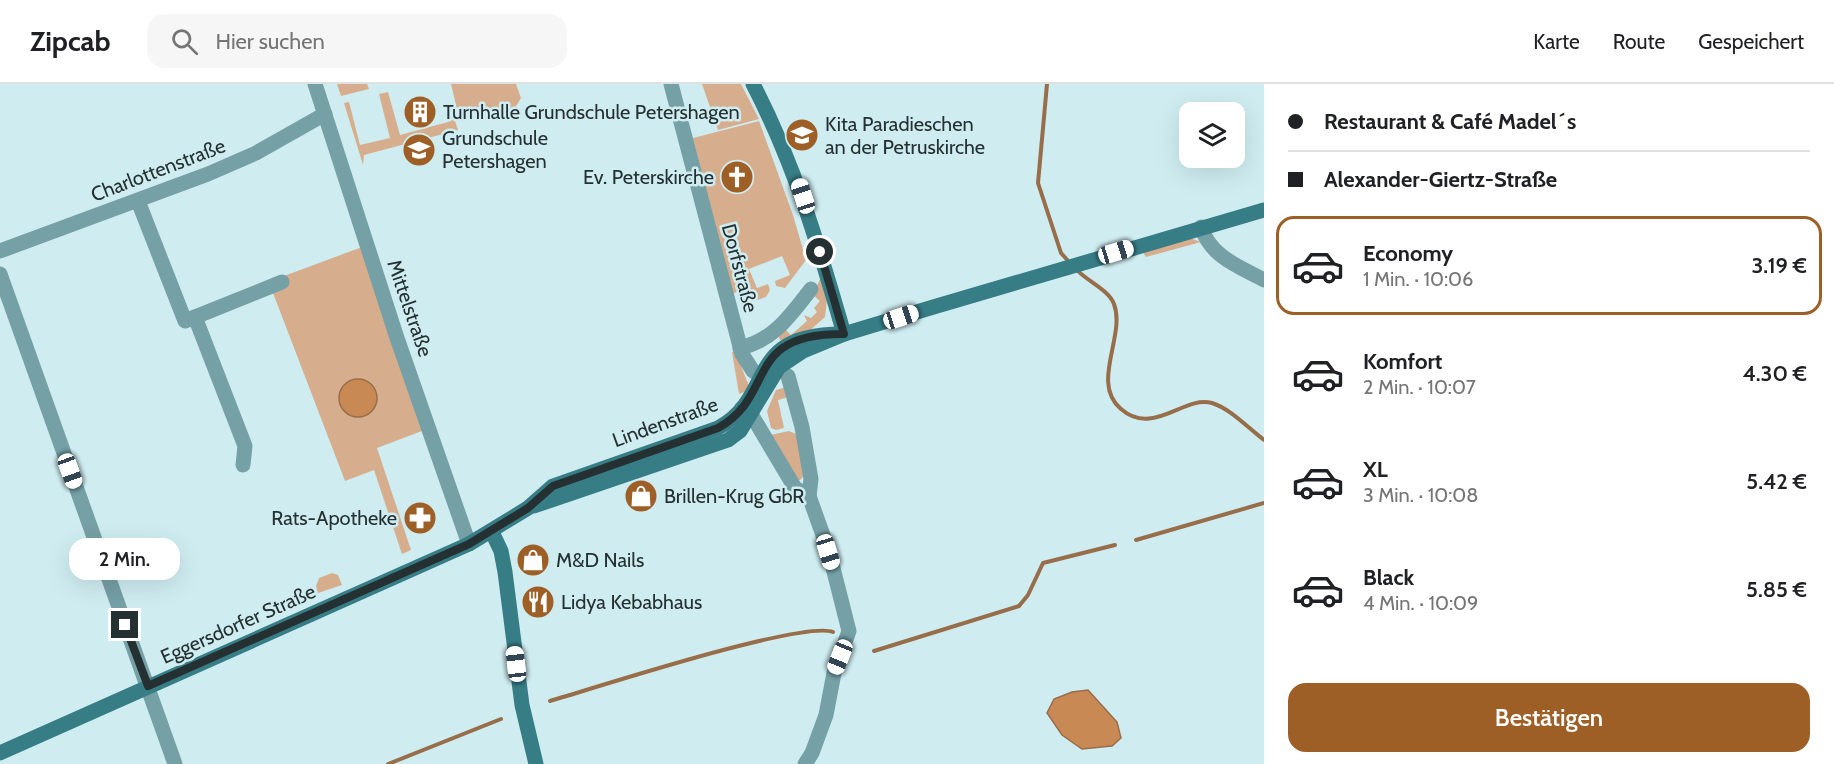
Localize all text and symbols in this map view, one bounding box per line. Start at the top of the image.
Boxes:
search box [147,14,567,68]
text: Zipcab [30,24,111,58]
icon: search [168,25,201,58]
text: Hier suchen [216,28,325,55]
text: Karte [1533,29,1580,54]
text: Route [1613,29,1665,54]
text: Gespeichert [1698,29,1804,54]
building icon: Turnhalle Grundschule Petershagen [402,94,438,130]
place label: Turnhalle Grundschule Petershagen [443,100,740,124]
map controls [1179,102,1245,168]
button: layers [1179,102,1245,168]
text: Restaurant & Café Madel´s [1324,108,1576,135]
place label: Kita Paradieschen an der Petruskirche [825,112,985,159]
school or university icon: Kita Paradieschen an der Petruskirche [784,117,820,153]
place label: Grundschule Petershagen [442,126,548,173]
school or university icon: Grundschule Petershagen [401,132,437,168]
street label: Charlottenstraße [87,133,229,207]
church icon: Ev. Peterskirche [719,159,755,195]
place label: Ev. Peterskirche [583,165,714,189]
text: Alexander-Giertz-Straße [1324,166,1557,193]
car [789,176,817,216]
street label: Dorfstraße [717,221,763,315]
route start [806,238,833,265]
car [1096,238,1136,266]
icon: car [1291,239,1345,293]
text: Economy [1363,240,1453,267]
text: 3.19 € [1751,252,1807,279]
street label: Mittelstraße [382,256,438,360]
text: 1 Min. · 10:06 [1363,267,1473,291]
car [881,303,921,331]
icon: car [1291,347,1345,401]
text: Komfort [1363,348,1442,375]
text: 4.30 € [1743,360,1807,387]
text: 2 Min. · 10:07 [1363,375,1476,399]
street label: Lindenstraße [609,392,721,452]
car [55,451,85,491]
icon: car [1291,455,1345,509]
text: XL [1363,456,1388,483]
text: 5.42 € [1746,468,1807,495]
shop icon: Brillen-Krug GbR [623,478,659,514]
text: 3 Min. · 10:08 [1363,483,1478,507]
place label: Brillen-Krug GbR [664,484,804,508]
pharmacy icon: Rats-Apotheke [402,500,438,536]
place label: Rats-Apotheke [271,506,397,530]
car [814,532,842,572]
callout: 2 Min. [70,538,180,580]
shop icon: M&D Nails [515,542,551,578]
text: 2 Min. [99,547,150,571]
place label: M&D Nails [556,548,644,572]
icon: car [1291,563,1345,617]
text: Black [1363,564,1414,591]
text: 5.85 € [1746,576,1807,603]
street label: Eggersdorfer Straße [157,579,319,669]
restaurant icon: Lidya Kebabhaus [520,584,556,620]
place label: Lidya Kebabhaus [561,590,702,614]
text: 4 Min. · 10:09 [1363,591,1478,615]
route end [111,611,138,638]
car [825,637,855,677]
car [505,645,527,683]
button: Bestätigen [1288,683,1810,752]

